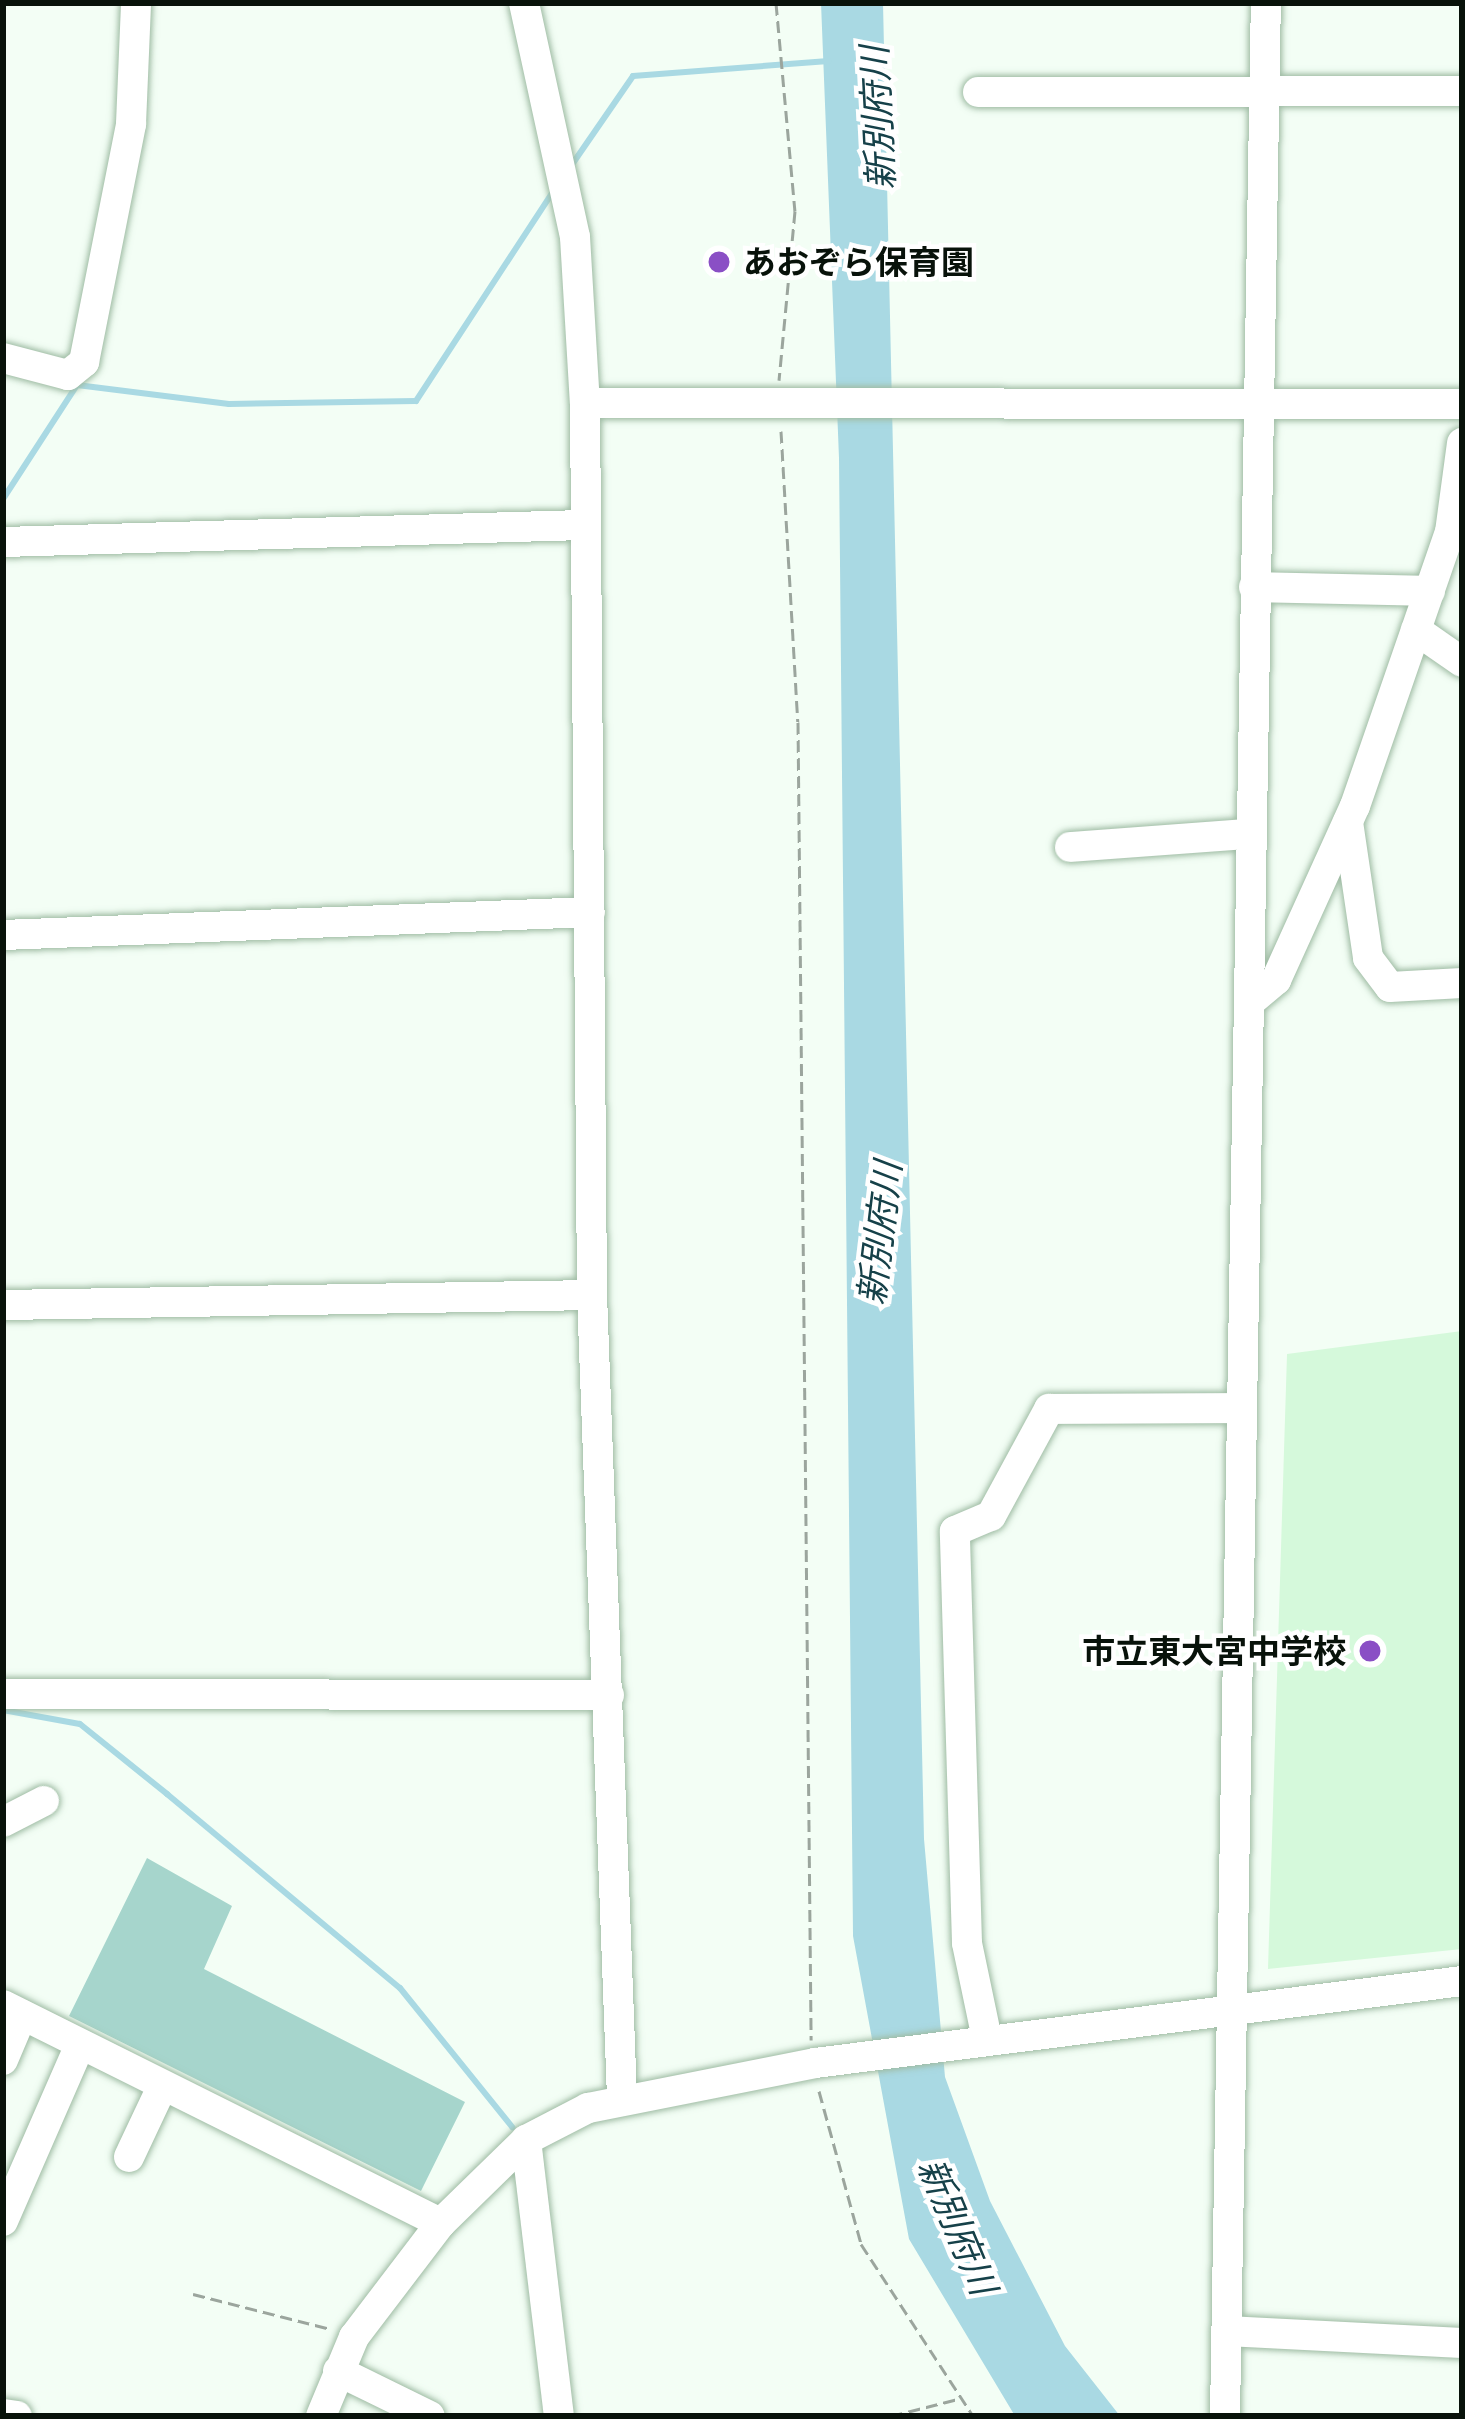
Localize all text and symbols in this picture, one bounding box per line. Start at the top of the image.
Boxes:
water label: 新別府川 [852,45,902,191]
place label: あおぞら保育園 [743,242,974,282]
marker: あおぞら保育園 [706,249,732,275]
water label: 新別府川 [849,1159,909,1307]
place label: 市立東大宮中学校 [1082,1631,1346,1671]
marker: 市立東大宮中学校 [1357,1638,1383,1664]
water label: 新別府川 [910,2151,1006,2301]

